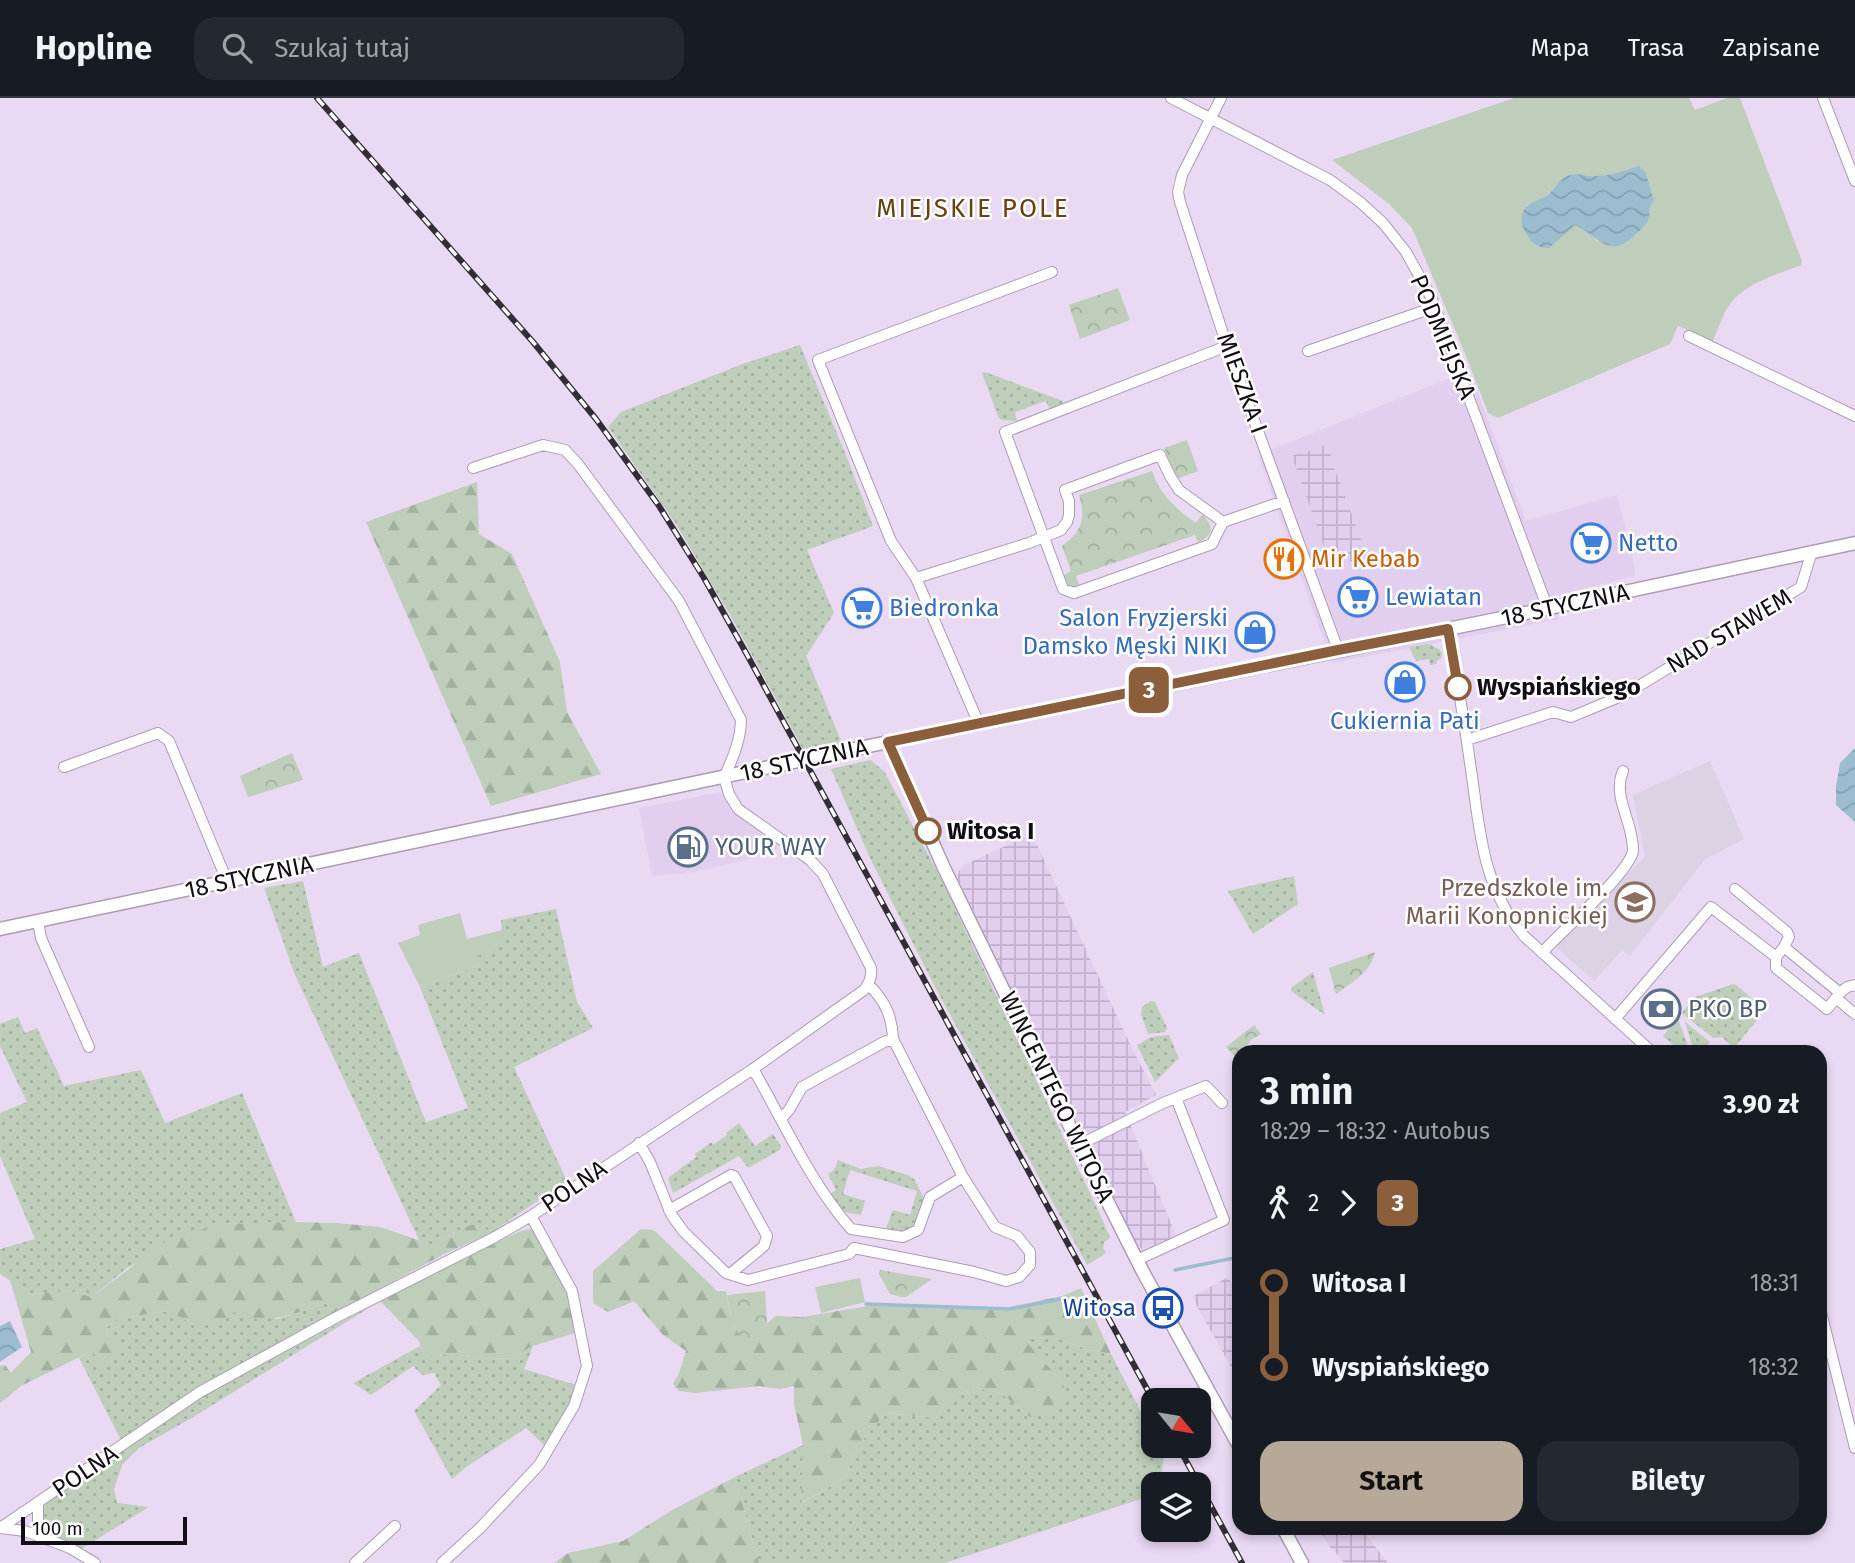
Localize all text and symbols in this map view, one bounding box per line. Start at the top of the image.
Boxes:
search box [194,17,684,80]
text: Hopline [35,28,152,68]
icon: search [218,29,256,67]
text: Szukaj tutaj [274,33,410,64]
text: Mapa [1531,34,1590,62]
text: Trasa [1628,34,1685,62]
text: Zapisane [1723,34,1820,62]
district label: MIEJSKIE POLE [876,193,1070,224]
street label: PODMIEJSKA [1404,271,1482,404]
street label: MIESZKA I [1211,329,1273,437]
supermarket icon: Netto [1570,522,1612,564]
place label: Netto [1618,529,1678,557]
restaurant icon: Mir Kebab [1263,538,1305,580]
place label: Mir Kebab [1311,545,1420,573]
supermarket icon: Lewiatan [1337,576,1379,618]
street label: 18 STYCZNIA [1498,578,1632,632]
place label: Lewiatan [1385,583,1482,611]
street label: NAD STAWEM [1661,583,1797,679]
supermarket icon: Biedronka [841,587,883,629]
place label: Biedronka [889,594,999,622]
place label: Salon Fryzjerski Damsko Męski NIKI [1022,604,1228,660]
shop icon: Salon Fryzjerski Damsko Męski NIKI [1234,611,1276,653]
shop icon: Cukiernia Pati [1384,661,1426,703]
line badge: 3 [1126,667,1172,713]
place label: Wyspiańskiego [1477,673,1641,701]
marker: Wyspiańskiego [1445,674,1471,700]
text: 3 [1143,676,1155,704]
place label: Cukiernia Pati [1330,707,1480,735]
street label: 18 STYCZNIA [737,733,871,787]
place label: Witosa I [947,817,1034,845]
marker: Witosa I [915,818,941,844]
fuel station icon: YOUR WAY [667,826,709,868]
place label: YOUR WAY [715,833,827,861]
street label: 18 STYCZNIA [182,850,316,904]
place label: Przedszkole im. Marii Konopnickiej [1406,874,1608,930]
school or university icon: Przedszkole im. Marii Konopnickiej [1614,881,1656,923]
street label: WINCENTEGO WITOSA [994,987,1120,1207]
bank icon: PKO BP [1640,988,1682,1030]
place label: PKO BP [1688,995,1767,1023]
text: 3 min [1260,1068,1354,1114]
text: 3.90 zł [1723,1089,1799,1120]
text: 18:29 – 18:32 · Autobus [1260,1117,1490,1145]
street label: POLNA [536,1154,612,1218]
icon: walk [1260,1184,1298,1222]
icon: forward [1329,1184,1367,1222]
text: 2 [1308,1189,1319,1217]
text: 3 [1391,1189,1404,1217]
text: Witosa I [1312,1268,1406,1299]
text: 18:31 [1750,1269,1799,1297]
bus stop icon: Witosa [1142,1287,1184,1329]
place label: Witosa [1063,1294,1136,1322]
text: Wyspiańskiego [1312,1352,1489,1383]
text: 18:32 [1748,1353,1799,1381]
north arrow [1141,1388,1211,1458]
map controls [1141,1388,1211,1542]
street label: POLNA [47,1439,123,1503]
button: Start [1260,1441,1523,1521]
button: Bilety [1537,1441,1799,1521]
button: layers [1141,1472,1211,1542]
scale bar [21,1514,187,1546]
text: 100 m [32,1517,83,1540]

